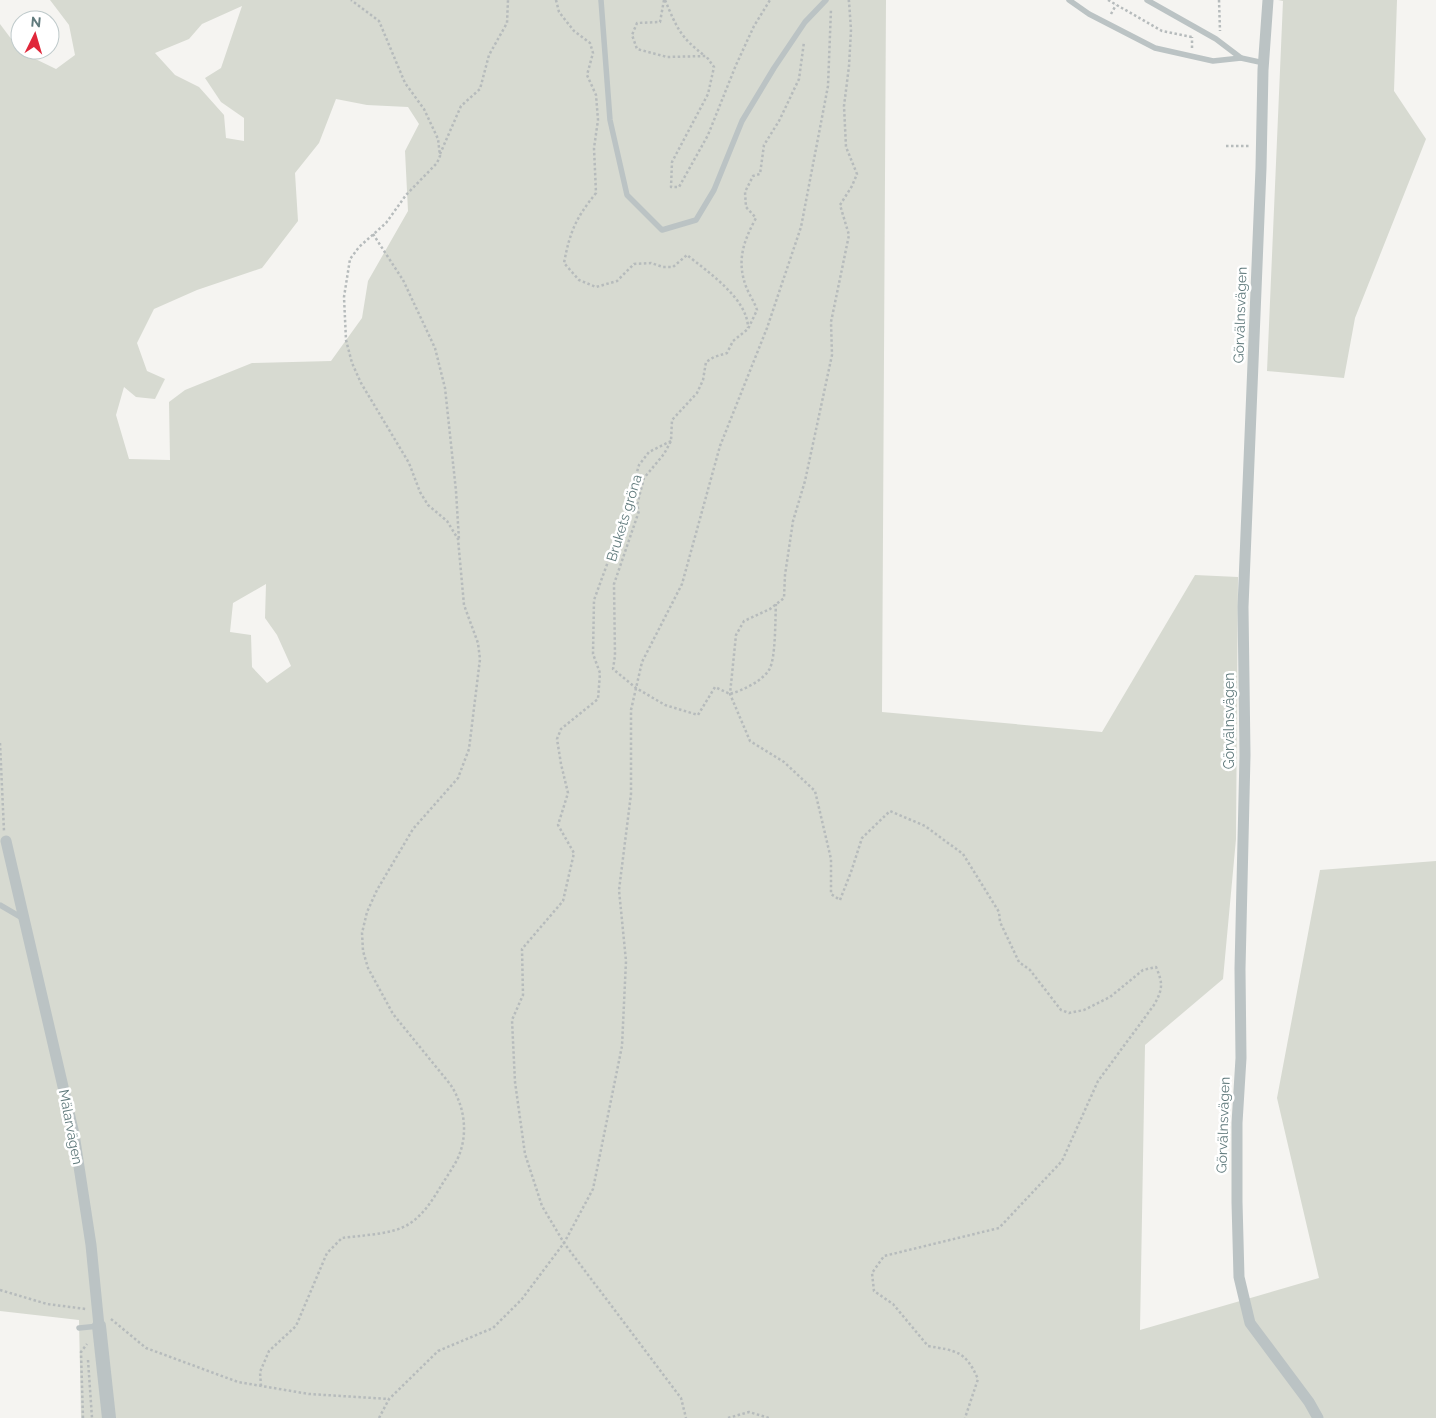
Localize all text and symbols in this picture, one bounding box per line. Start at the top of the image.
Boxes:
north arrow [10,10,60,60]
text: N [30,14,42,30]
street label: Görvälnsvägen [1230,266,1250,364]
street label: Brukets gröna [603,473,645,563]
street label: Görvälnsvägen [1221,673,1237,769]
street label: Görvälnsvägen [1213,1076,1233,1174]
street label: Mälarvägen [56,1088,86,1166]

